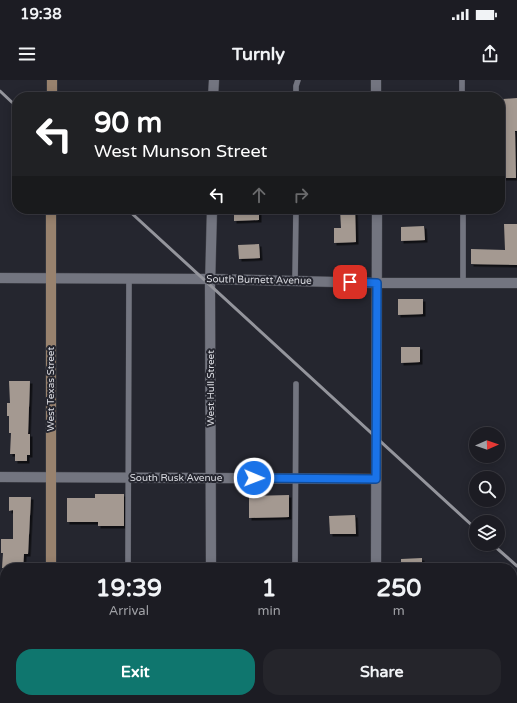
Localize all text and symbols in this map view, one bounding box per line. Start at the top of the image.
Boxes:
text: 19:38 [20,5,62,23]
icon: menu [16,43,38,65]
text: Turnly [232,43,285,65]
icon: share [479,43,501,65]
text: 90 m [94,106,162,140]
icon: left [28,108,80,160]
text: West Munson Street [94,140,267,162]
icon: left [206,184,228,206]
icon: ahead [248,184,270,206]
icon: right [290,184,312,206]
pin [333,265,367,299]
icon: arrive [339,271,361,293]
street label: South Burnett Avenue [206,273,312,287]
street label: West Texas Street [45,347,57,431]
street label: West Hull Street [205,350,217,426]
north arrow [469,427,505,463]
map controls [469,427,505,551]
position arrow [233,457,275,499]
button: search [469,471,505,507]
street label: South Rusk Avenue [130,472,223,484]
button: layers [469,515,505,551]
text: 19:39 [96,574,162,603]
text: 1 [262,574,277,603]
text: 250 [376,574,421,603]
text: Arrival [109,603,149,619]
text: min [258,603,281,619]
text: m [393,603,405,619]
button: Exit [16,649,255,695]
button: Share [263,649,501,695]

